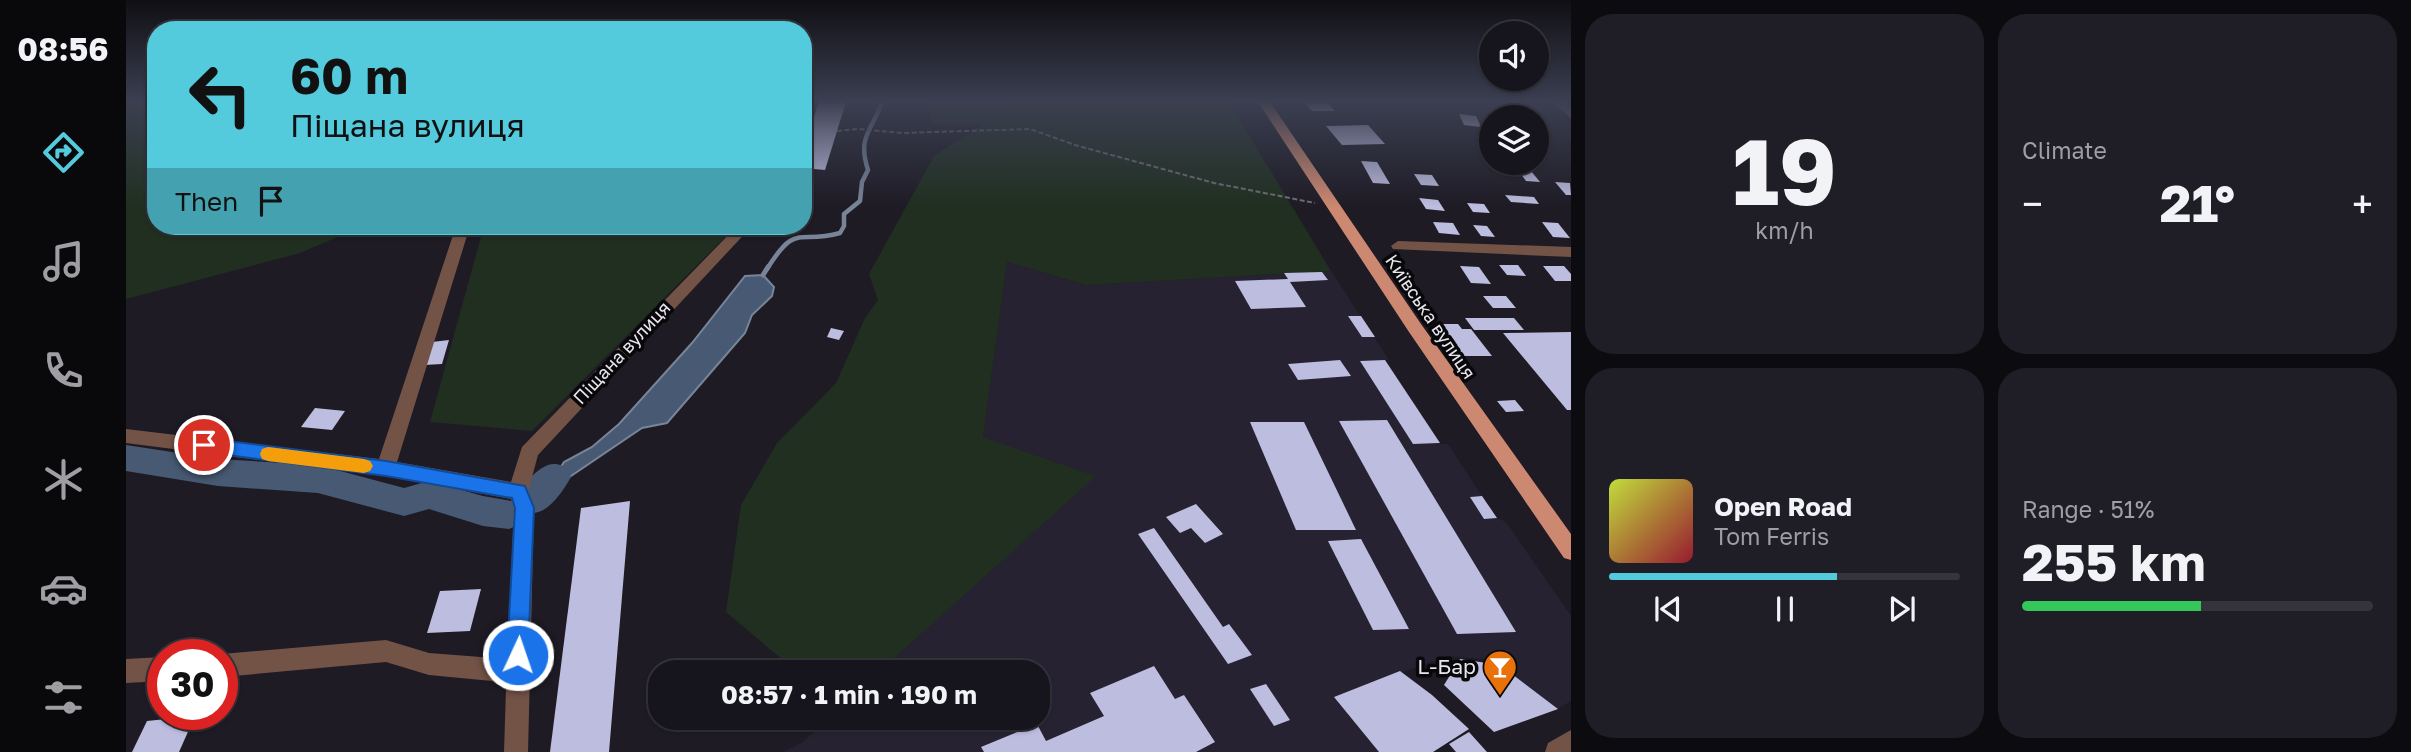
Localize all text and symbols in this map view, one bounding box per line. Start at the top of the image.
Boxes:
map controls [1479,21,1549,175]
button: sound [1479,21,1549,91]
text: 08:56 [17,30,109,68]
text: 60 m [290,46,408,105]
icon: left [175,49,266,140]
button: layers [1479,105,1549,175]
text: Піщана вулиця [290,106,525,144]
text: 19 [1732,116,1837,225]
icon: directions [39,128,88,177]
text: Climate [2022,136,2107,164]
text: 21° [2160,171,2235,233]
text: − [2022,181,2043,226]
text: + [2352,181,2373,226]
icon: arrive [252,182,290,220]
text: Then [175,186,238,217]
text: km/h [1755,216,1814,244]
icon: music [39,237,88,286]
street label: Київська вулиця [1381,250,1481,383]
street label: Піщана вулиця [568,297,674,408]
icon: phone [39,346,88,395]
pin [174,415,234,475]
icon: arrive [185,426,223,464]
icon: climate [39,455,88,504]
text: Open Road [1714,491,1852,522]
text: Range · 51% [2022,495,2154,523]
text: Tom Ferris [1714,522,1829,550]
text: 255 km [2022,530,2206,592]
icon: car [39,564,88,613]
icon: previous [1649,590,1687,628]
icon: pause [1766,590,1804,628]
icon: next [1883,590,1921,628]
position arrow [481,618,555,692]
speed limit sign: 30 [147,639,238,730]
bar icon: L-Бар [1481,648,1519,697]
place label: L-Бар [1417,653,1476,679]
icon: filters [39,673,88,722]
text: 08:57 · 1 min · 190 m [721,679,977,710]

